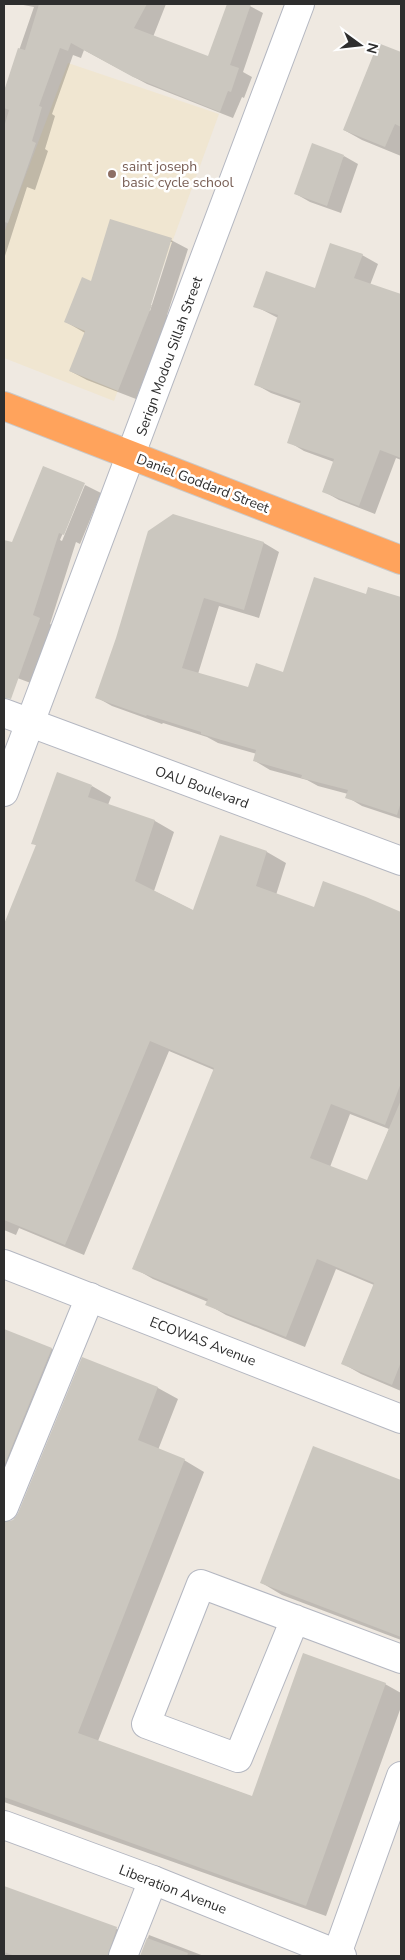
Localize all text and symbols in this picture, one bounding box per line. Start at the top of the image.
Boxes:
north arrow [335,20,385,70]
text: N [362,41,383,56]
place label: saint joseph basic cycle school [122,157,235,192]
marker: saint joseph basic cycle school [106,168,118,180]
street label: Serign Modou Sillah Street [132,274,207,439]
street label: Daniel Goddard Street [134,449,272,518]
street label: OAU Boulevard [152,762,251,813]
street label: ECOWAS Avenue [147,1312,259,1370]
street label: Liberation Avenue [116,1860,229,1919]

